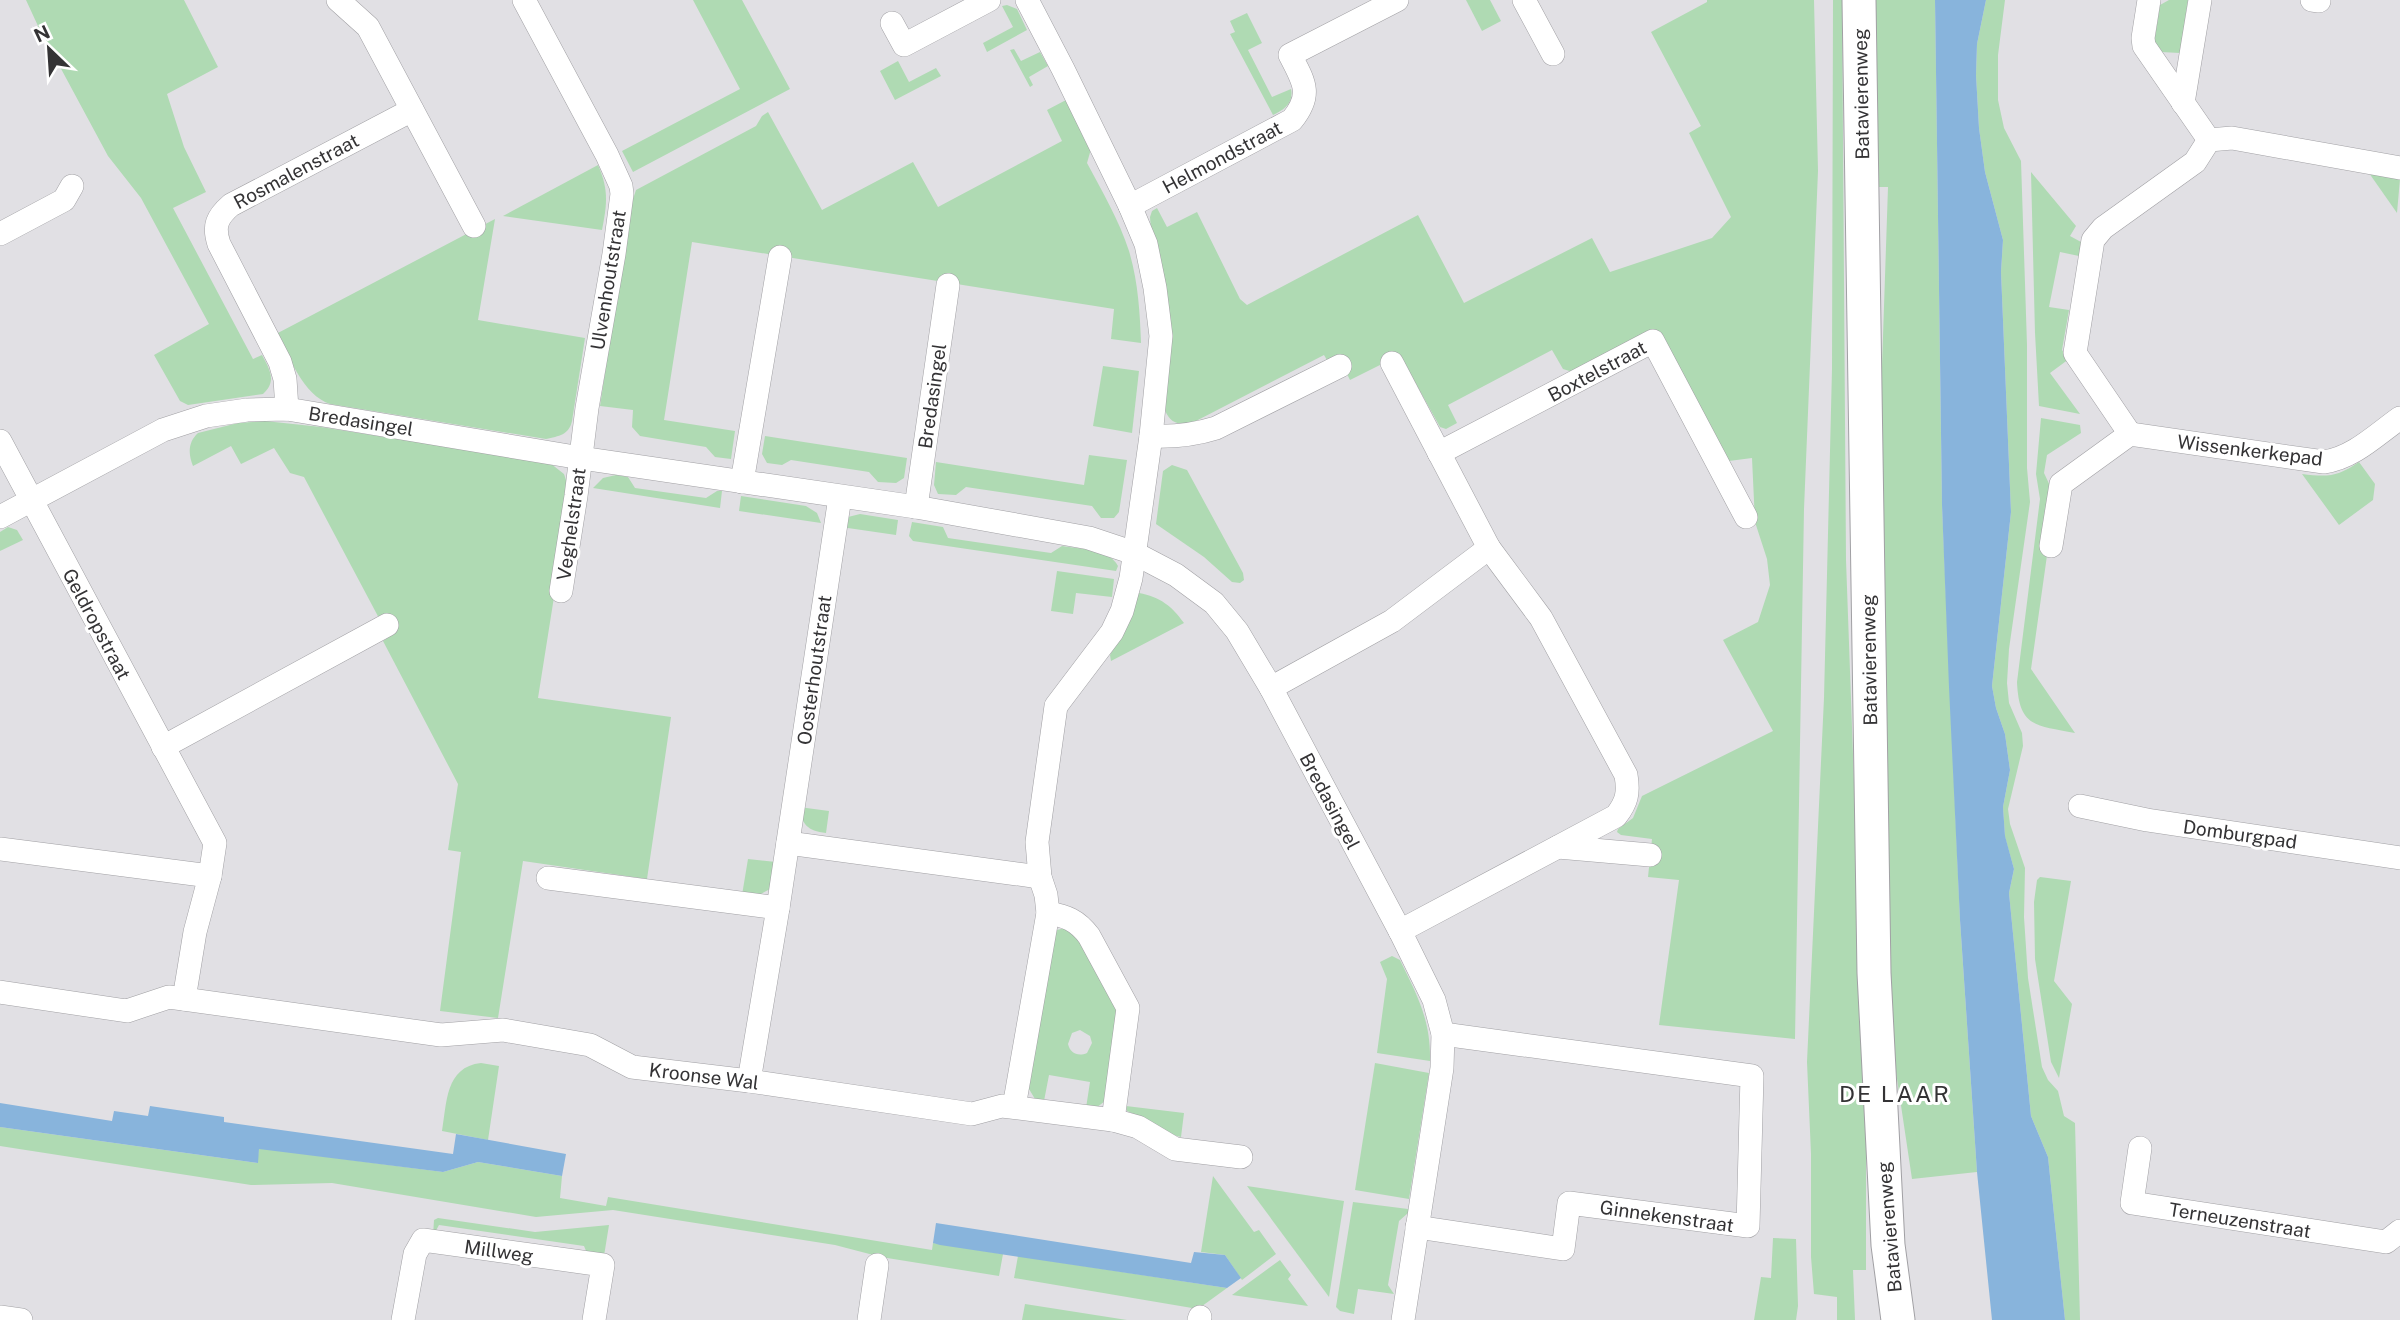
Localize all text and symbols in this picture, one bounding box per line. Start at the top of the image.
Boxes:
north arrow [14,14,84,84]
text: N [30,20,53,47]
street label: Batavierenweg [1849,28,1873,160]
street label: Helmondstraat [1158,116,1286,198]
street label: Rosmalenstraat [230,129,362,213]
street label: Ulvenhoutstraat [586,208,630,352]
street label: Boxtelstraat [1544,336,1650,406]
street label: Bredasingel [914,342,950,450]
street label: Bredasingel [307,402,415,440]
street label: Wissenkerkepad [2176,430,2324,470]
street label: Veghelstraat [552,466,590,582]
street label: Geldropstraat [59,565,135,683]
street label: Oosterhoutstraat [793,594,835,746]
street label: Batavierenweg [1857,594,1881,726]
street label: Bredasingel [1295,749,1365,853]
street label: Domburgpad [2182,815,2298,853]
street label: Kroonse Wal [648,1058,760,1094]
district label: DE LAAR [1839,1080,1951,1107]
street label: Batavierenweg [1872,1161,1906,1293]
street label: Ginnekenstraat [1599,1196,1735,1236]
street label: Terneuzenstraat [2167,1198,2313,1242]
street label: Millweg [463,1235,535,1267]

